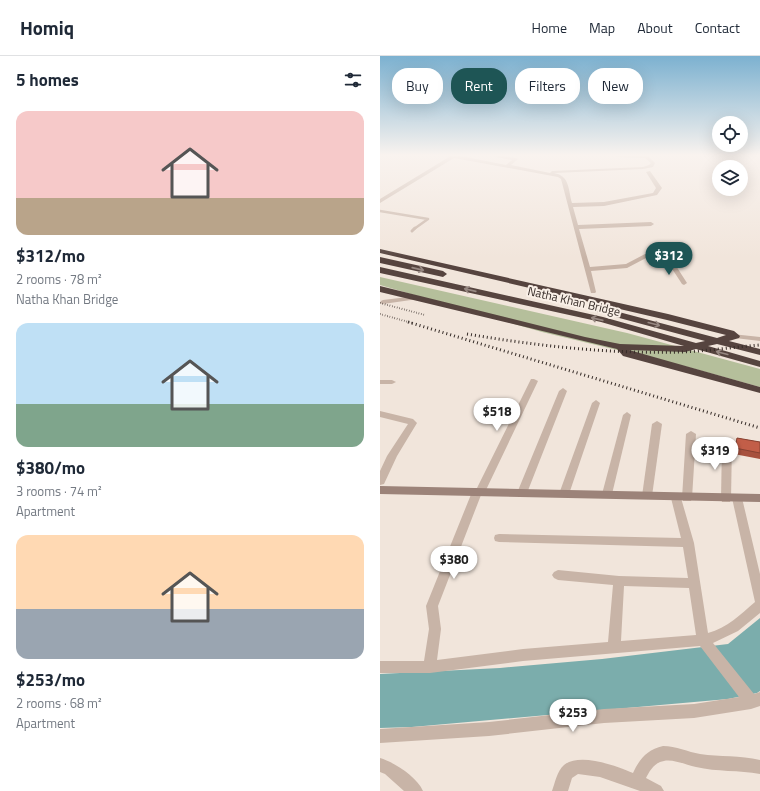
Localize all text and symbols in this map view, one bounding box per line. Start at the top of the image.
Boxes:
text: Homiq [20,13,74,42]
text: Home [532,17,567,38]
text: Map [589,17,615,38]
text: About [637,17,673,38]
text: Contact [695,17,740,38]
text: 5 homes [16,67,79,93]
chip: Buy [392,68,443,104]
chip: Rent [451,68,507,104]
chip: Filters [515,68,580,104]
chip: New [588,68,643,104]
icon: filters [342,69,364,91]
map controls [712,116,748,196]
button: locate [712,116,748,152]
icon: home [154,137,226,209]
button: layers [712,160,748,196]
pin: $312 [645,242,693,276]
text: $312/mo [16,243,85,269]
text: $312 [654,245,684,265]
one-way arrow [411,265,424,273]
text: 2 rooms · 78 m² [16,269,102,289]
street label: Natha Khan Bridge [526,281,622,321]
one-way arrow [464,286,477,294]
text: Natha Khan Bridge [16,289,118,309]
one-way arrow [591,314,604,322]
one-way arrow [647,321,660,328]
icon: home [154,349,226,421]
one-way arrow [716,349,729,356]
pin: $518 [473,398,521,432]
text: $518 [482,401,512,421]
pin: $319 [691,437,739,471]
text: $319 [700,440,730,460]
text: $380/mo [16,455,85,481]
text: 3 rooms · 74 m² [16,481,102,501]
text: Apartment [16,501,75,521]
pin: $380 [430,546,478,580]
text: $380 [439,549,469,569]
icon: home [154,561,226,633]
text: $253/mo [16,667,85,693]
text: 2 rooms · 68 m² [16,693,102,713]
pin: $253 [549,699,597,733]
text: $253 [558,702,588,722]
text: Apartment [16,713,75,733]

